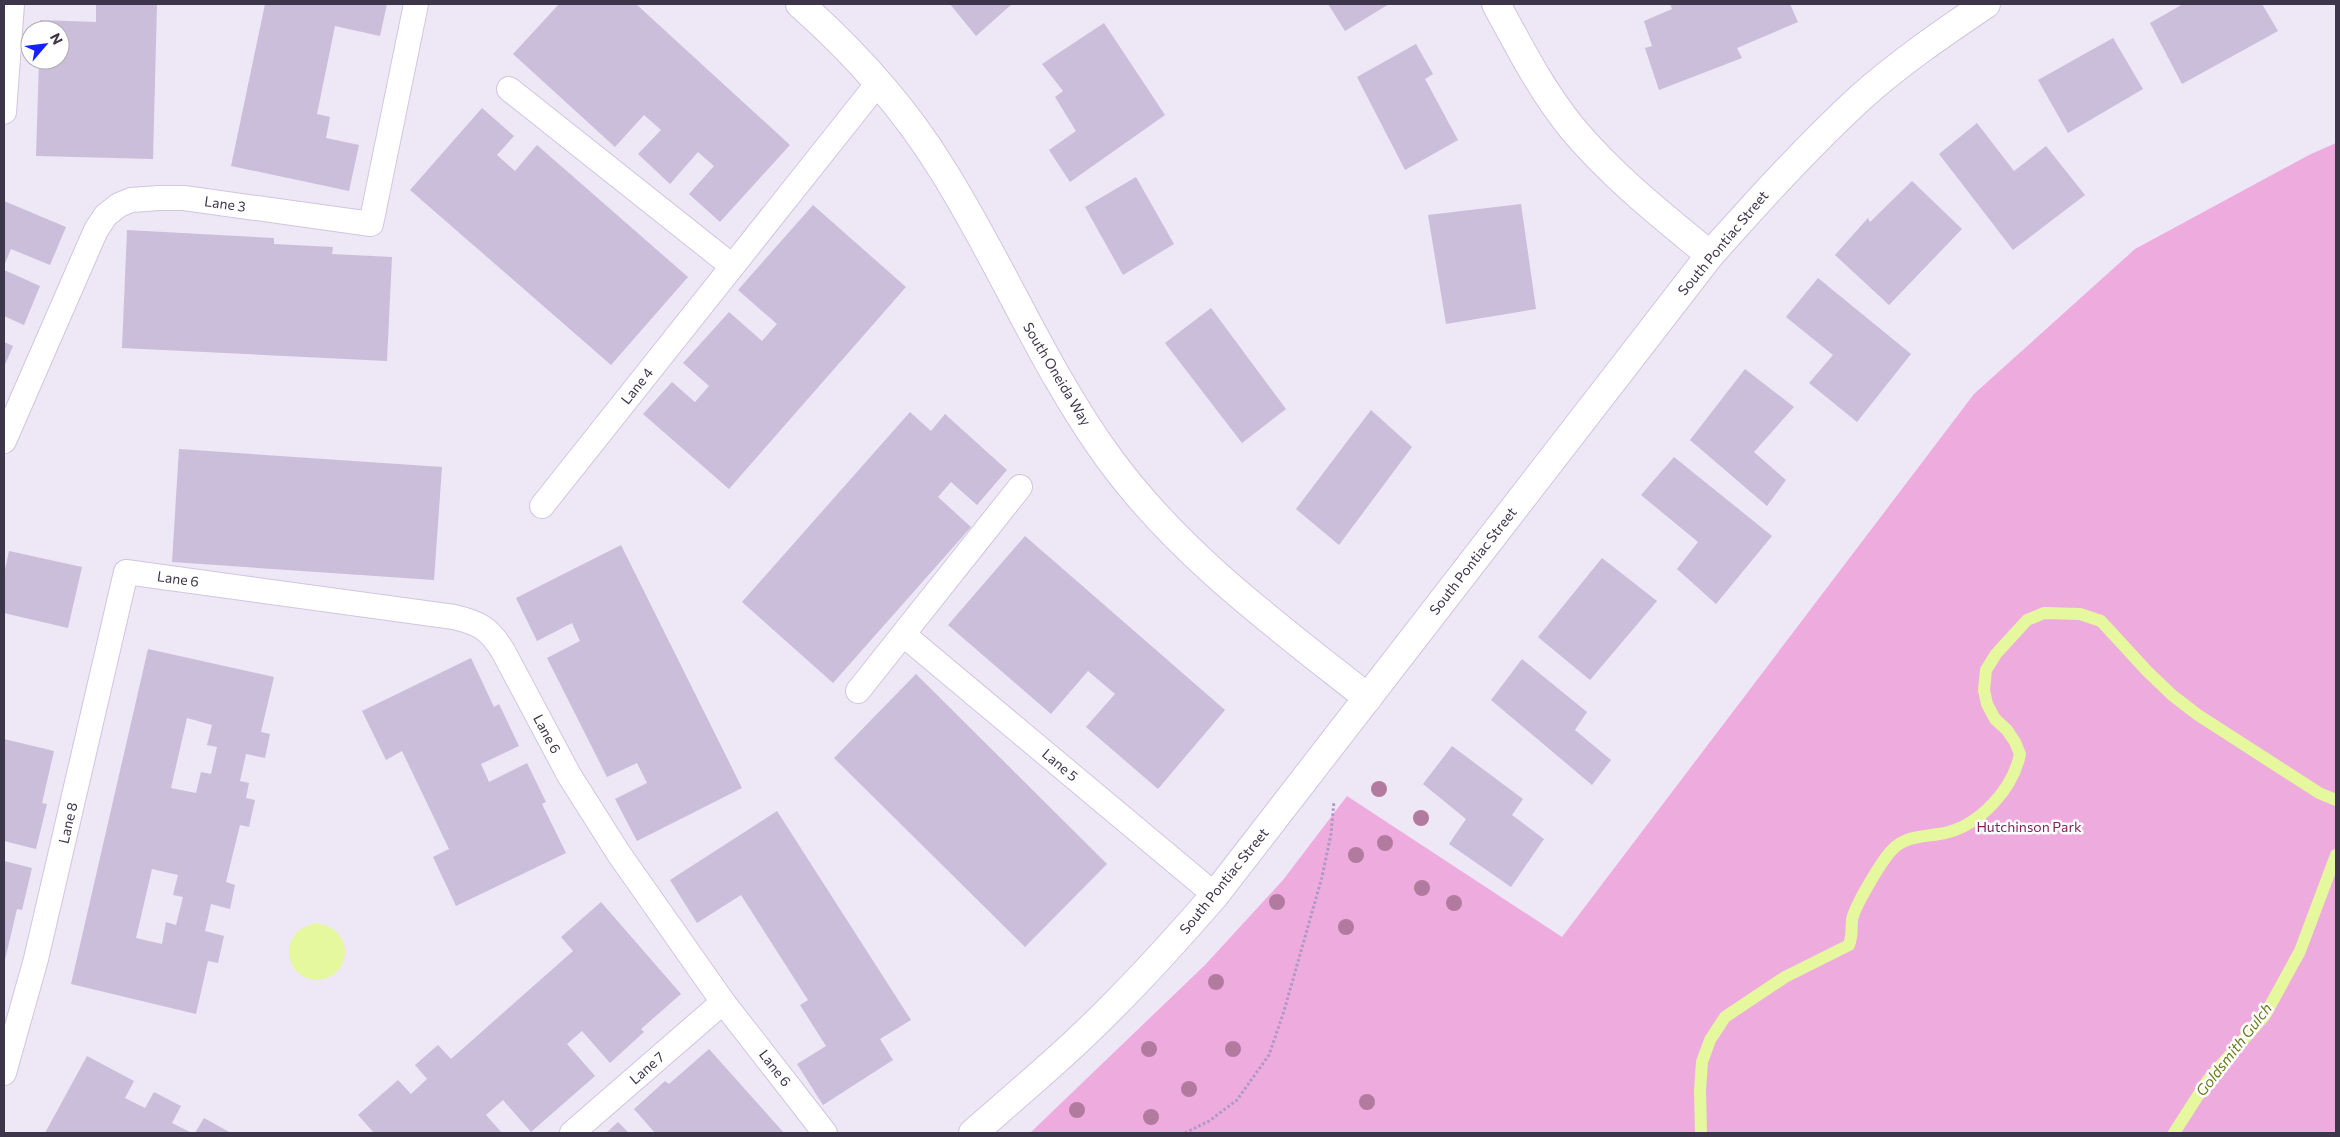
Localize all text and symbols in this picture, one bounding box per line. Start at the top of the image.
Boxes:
north arrow [20,20,70,70]
text: N [47,30,67,47]
street label: South Pontiac Street [1674,187,1772,299]
street label: Lane 3 [203,192,247,215]
street label: South Oneida Way [1020,319,1095,428]
street label: Lane 4 [617,364,657,407]
street label: South Pontiac Street [1425,503,1520,618]
street label: Lane 6 [156,567,200,590]
street label: Lane 6 [530,711,565,756]
street label: Lane 5 [1039,745,1082,784]
street label: Lane 8 [55,801,81,845]
park label: Hutchinson Park [1976,818,2082,835]
street label: South Pontiac Street [1176,824,1272,937]
water label: Goldsmith Gulch [2191,999,2275,1099]
street label: Lane 6 [756,1046,795,1089]
street label: Lane 7 [626,1048,668,1087]

